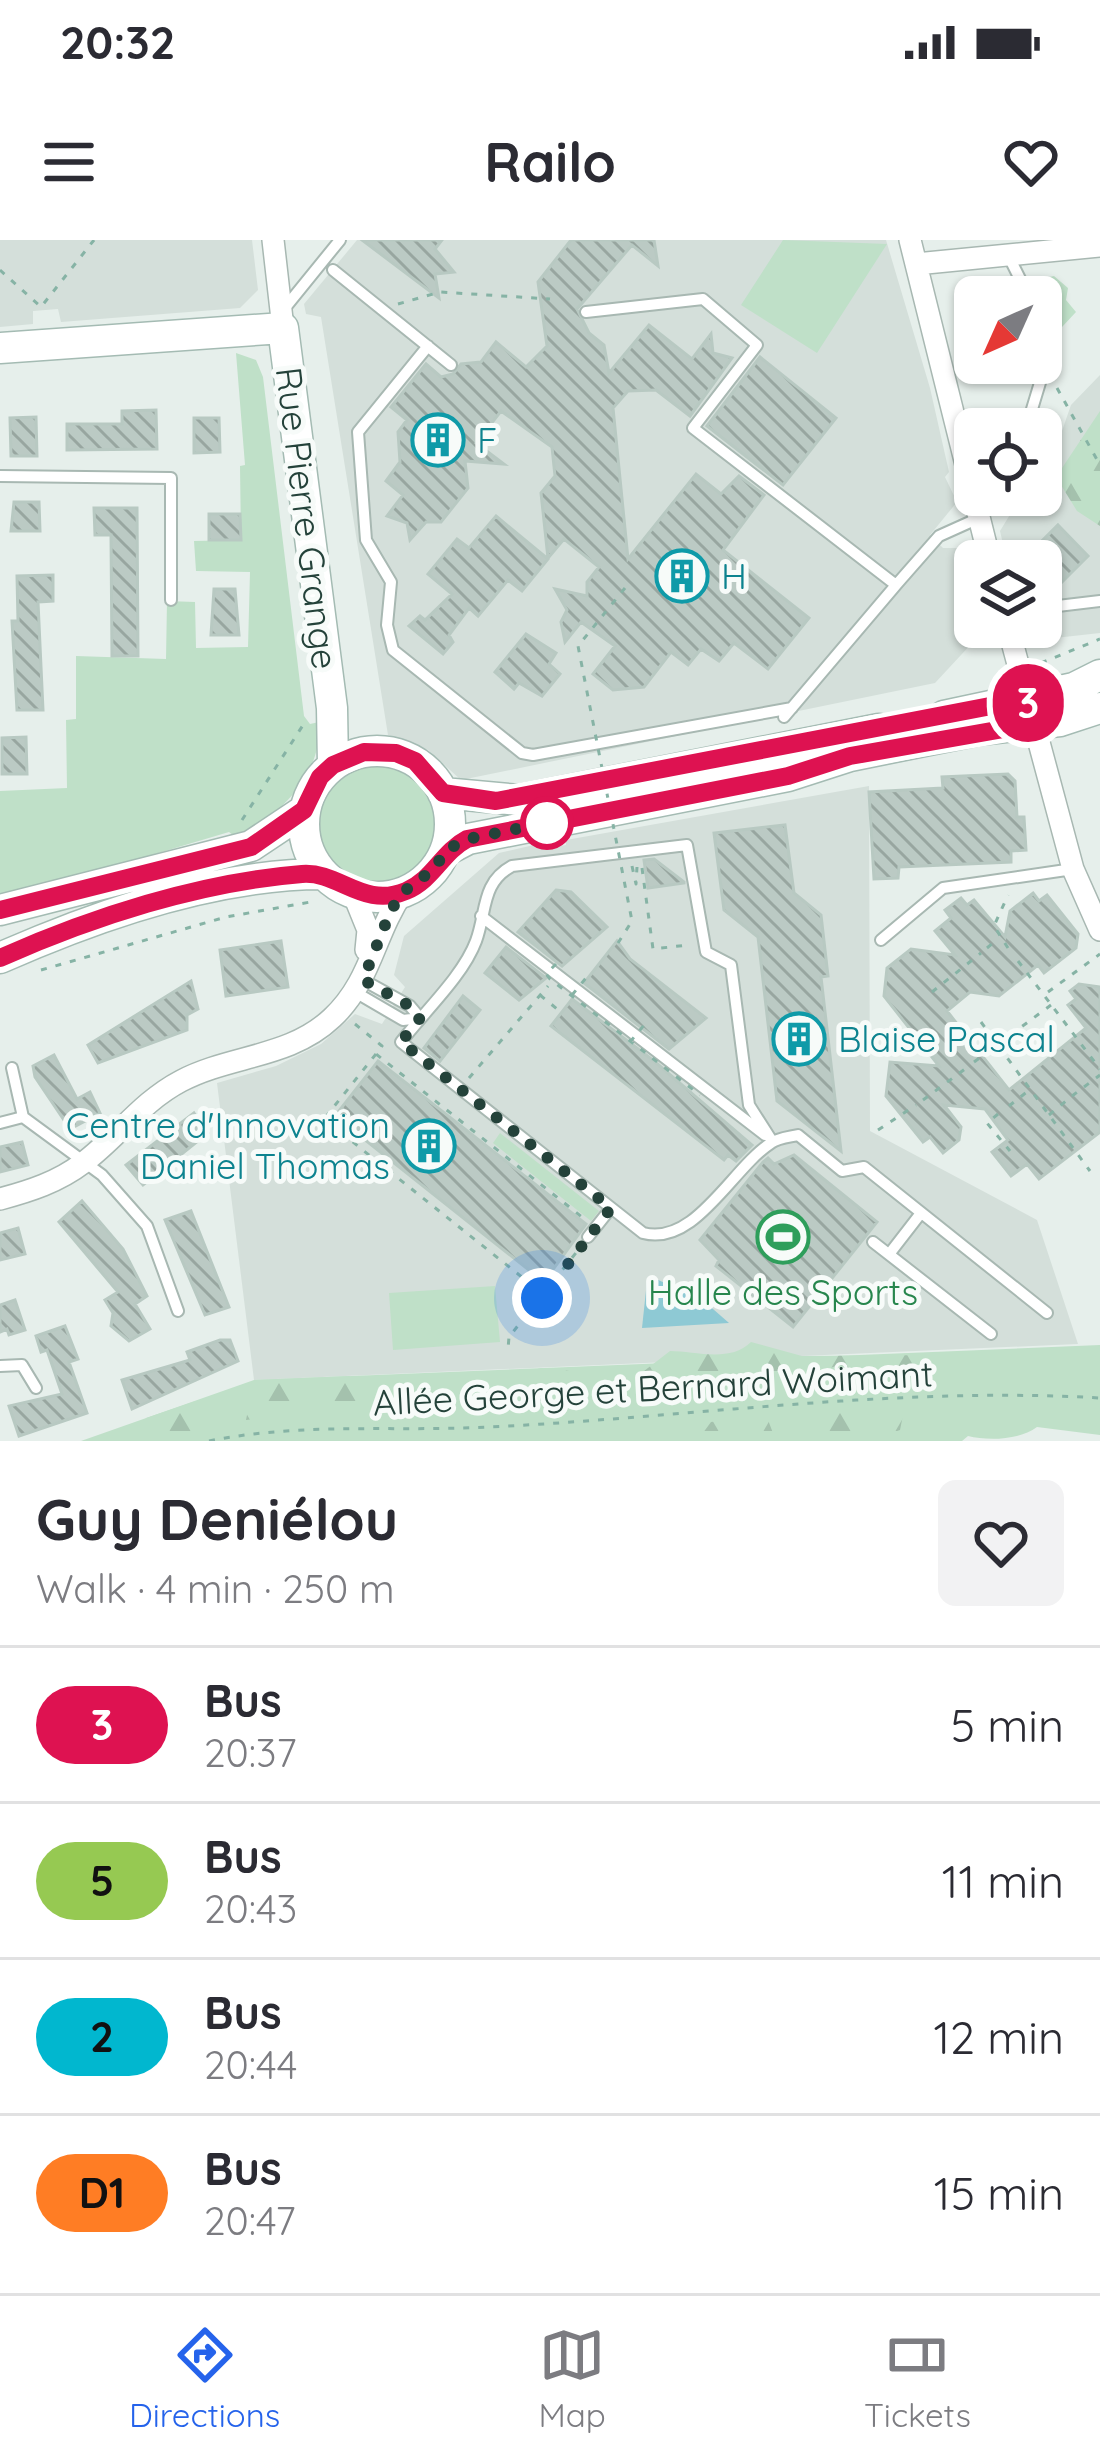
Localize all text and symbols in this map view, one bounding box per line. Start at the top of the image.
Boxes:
text: 20:32 [60,14,175,70]
text: Railo [484,128,616,196]
icon: menu [36,129,102,195]
icon: heart [998,129,1064,195]
north arrow [954,276,1062,384]
map controls [954,276,1062,648]
street label: Rue Pierre Grange [267,364,348,672]
button: locate [954,408,1062,516]
building icon: F [410,412,466,468]
place label: F [477,417,497,462]
button: layers [954,540,1062,648]
building icon: H [654,548,710,604]
place label: H [721,553,747,598]
line badge: 3 [989,664,1067,742]
text: 3 [1017,676,1039,729]
unlabelled marker [522,798,572,848]
building icon: Blaise Pascal [771,1011,827,1067]
place label: Blaise Pascal [838,1016,1055,1061]
place label: Centre d'Innovation Daniel Thomas [66,1102,390,1188]
building icon: Centre d'Innovation Daniel Thomas [401,1118,457,1174]
sports icon: Halle des Sports [755,1209,811,1265]
your location [512,1268,572,1328]
place label: Halle des Sports [648,1269,918,1314]
street label: Allée George et Bernard Woimant [372,1350,934,1425]
button: heart [938,1480,1064,1606]
text: Guy Deniélou [36,1483,398,1554]
text: Walk · 4 min · 250 m [36,1564,395,1613]
text: Bus [204,1672,282,1728]
text: 5 min [951,1697,1064,1753]
text: 3 [91,1698,113,1751]
text: 20:37 [204,1728,297,1777]
text: Bus [204,1828,282,1884]
text: 11 min [942,1853,1064,1909]
text: 5 [90,1854,114,1907]
text: 20:43 [204,1884,297,1933]
text: Bus [204,1984,282,2040]
text: 12 min [933,2009,1064,2065]
text: 2 [90,2010,114,2063]
text: 20:44 [204,2040,297,2089]
text: Bus [204,2140,282,2196]
text: 15 min [934,2165,1064,2221]
text: D1 [79,2166,125,2219]
text: 20:47 [204,2196,296,2245]
tab: Directions [129,2322,280,2435]
tab: Map [538,2322,606,2435]
tab: Tickets [864,2322,971,2435]

